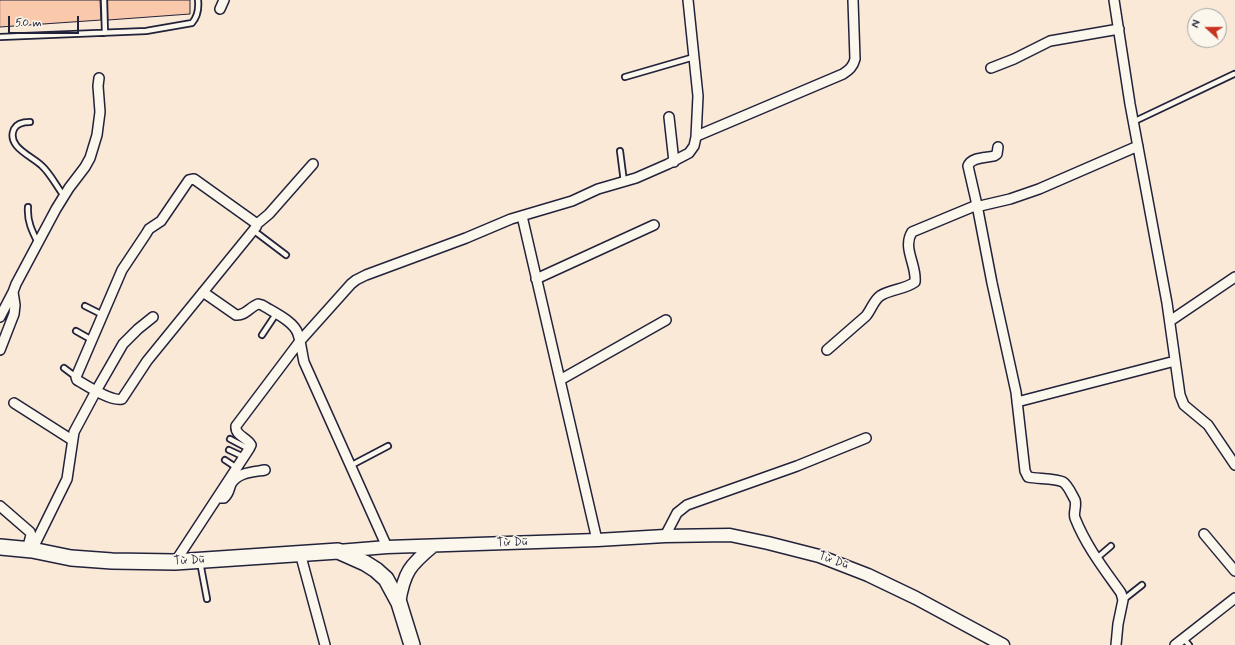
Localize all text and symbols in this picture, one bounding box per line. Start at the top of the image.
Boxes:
scale bar [10,8,81,34]
north arrow [1187,8,1227,48]
text: 50 m [15,15,42,31]
text: N [1189,18,1205,30]
street label: Từ Dũ [496,535,528,551]
street label: Từ Dũ [816,549,850,573]
street label: Từ Dũ [173,553,205,569]

